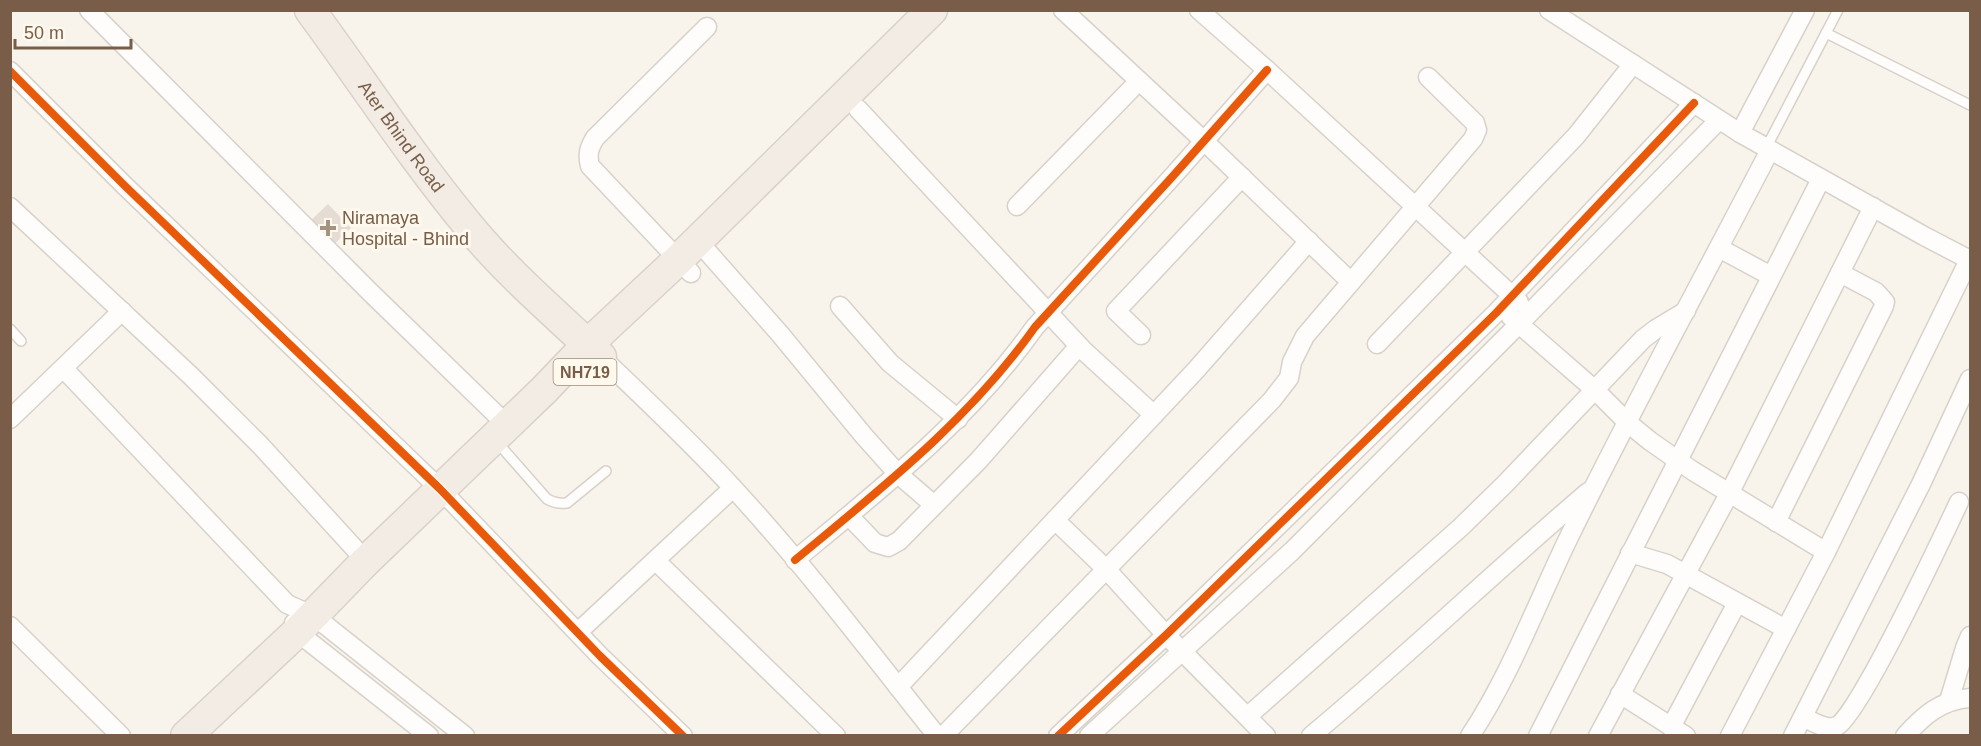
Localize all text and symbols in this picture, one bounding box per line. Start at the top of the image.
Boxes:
scale bar [15,12,130,50]
text: 50 m [24,23,64,43]
street label: Ater Bhind Road [354,77,448,196]
place label: Niramaya Hospital - Bhind [342,208,469,249]
marker: Niramaya Hospital - Bhind [319,219,337,237]
road number: NH719 [554,359,616,385]

